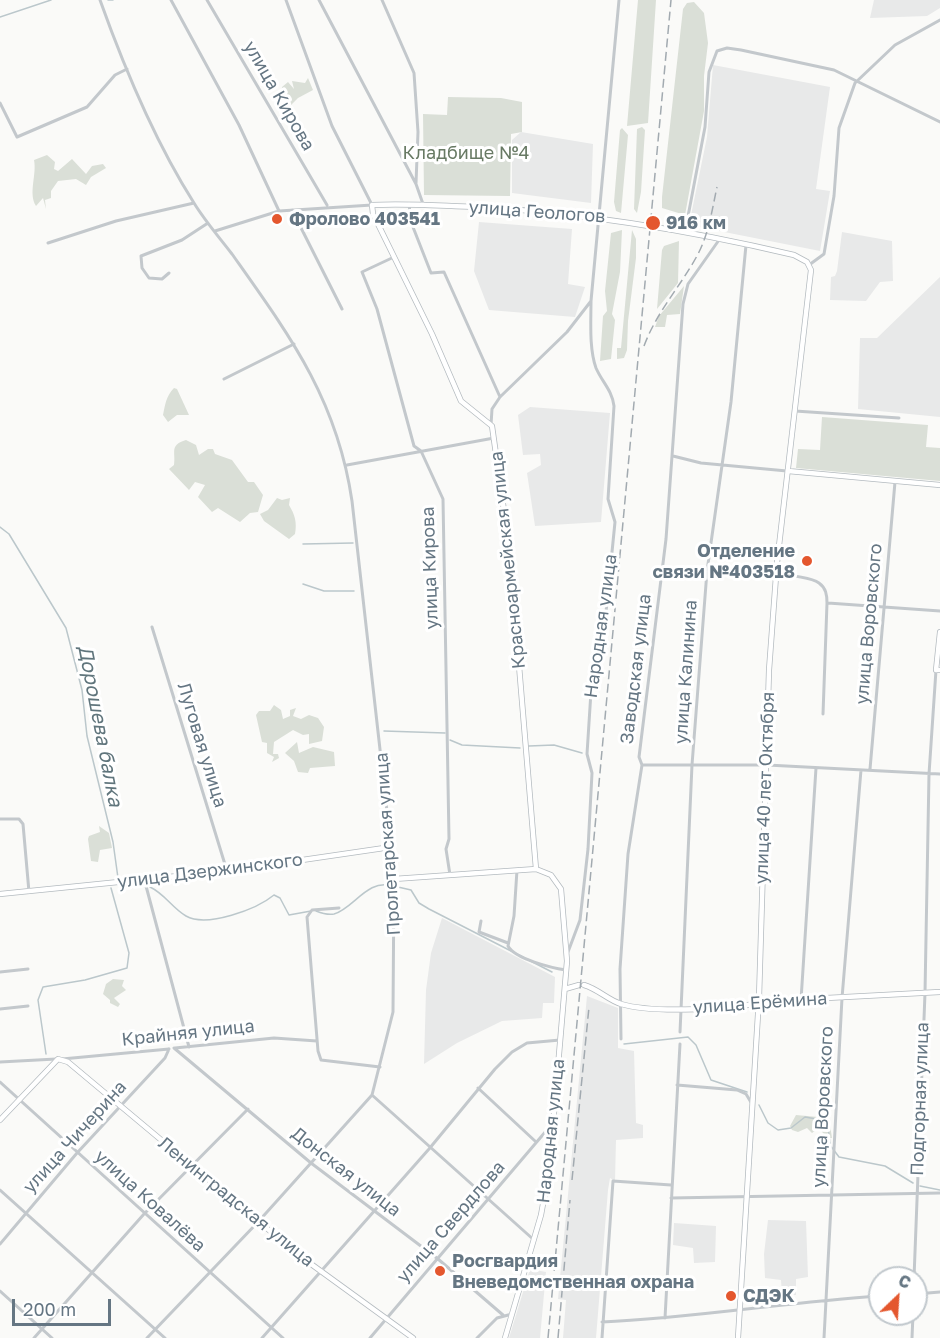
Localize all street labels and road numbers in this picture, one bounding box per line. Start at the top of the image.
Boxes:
street label: улица Кирова [239,37,319,155]
street label: улица Геологов [468,196,606,228]
street label: Красноармейская улица [486,450,530,670]
street label: улица Кирова [417,506,443,630]
street label: улица Воровского [851,543,887,705]
street label: Народная улица [580,553,622,699]
street label: Заводская улица [616,593,656,745]
street label: улица Калинина [670,599,702,745]
street label: Луговая улица [173,680,231,810]
street label: улица 40 лет Октября [751,691,779,885]
street label: Пролетарская улица [371,752,405,936]
street label: улица Дзержинского [116,849,304,893]
street label: улица Ерёмина [692,988,828,1018]
street label: Крайняя улица [120,1015,256,1051]
street label: Подгорная улица [907,1022,933,1176]
street label: улица Воровского [808,1026,838,1188]
street label: Народная улица [533,1058,569,1204]
street label: улица Чичерина [19,1076,131,1198]
street label: Донская улица [287,1123,405,1221]
street label: Ленинградская улица [154,1132,318,1272]
street label: улица Ковалёва [90,1145,210,1257]
street label: улица Свердлова [392,1157,510,1287]

